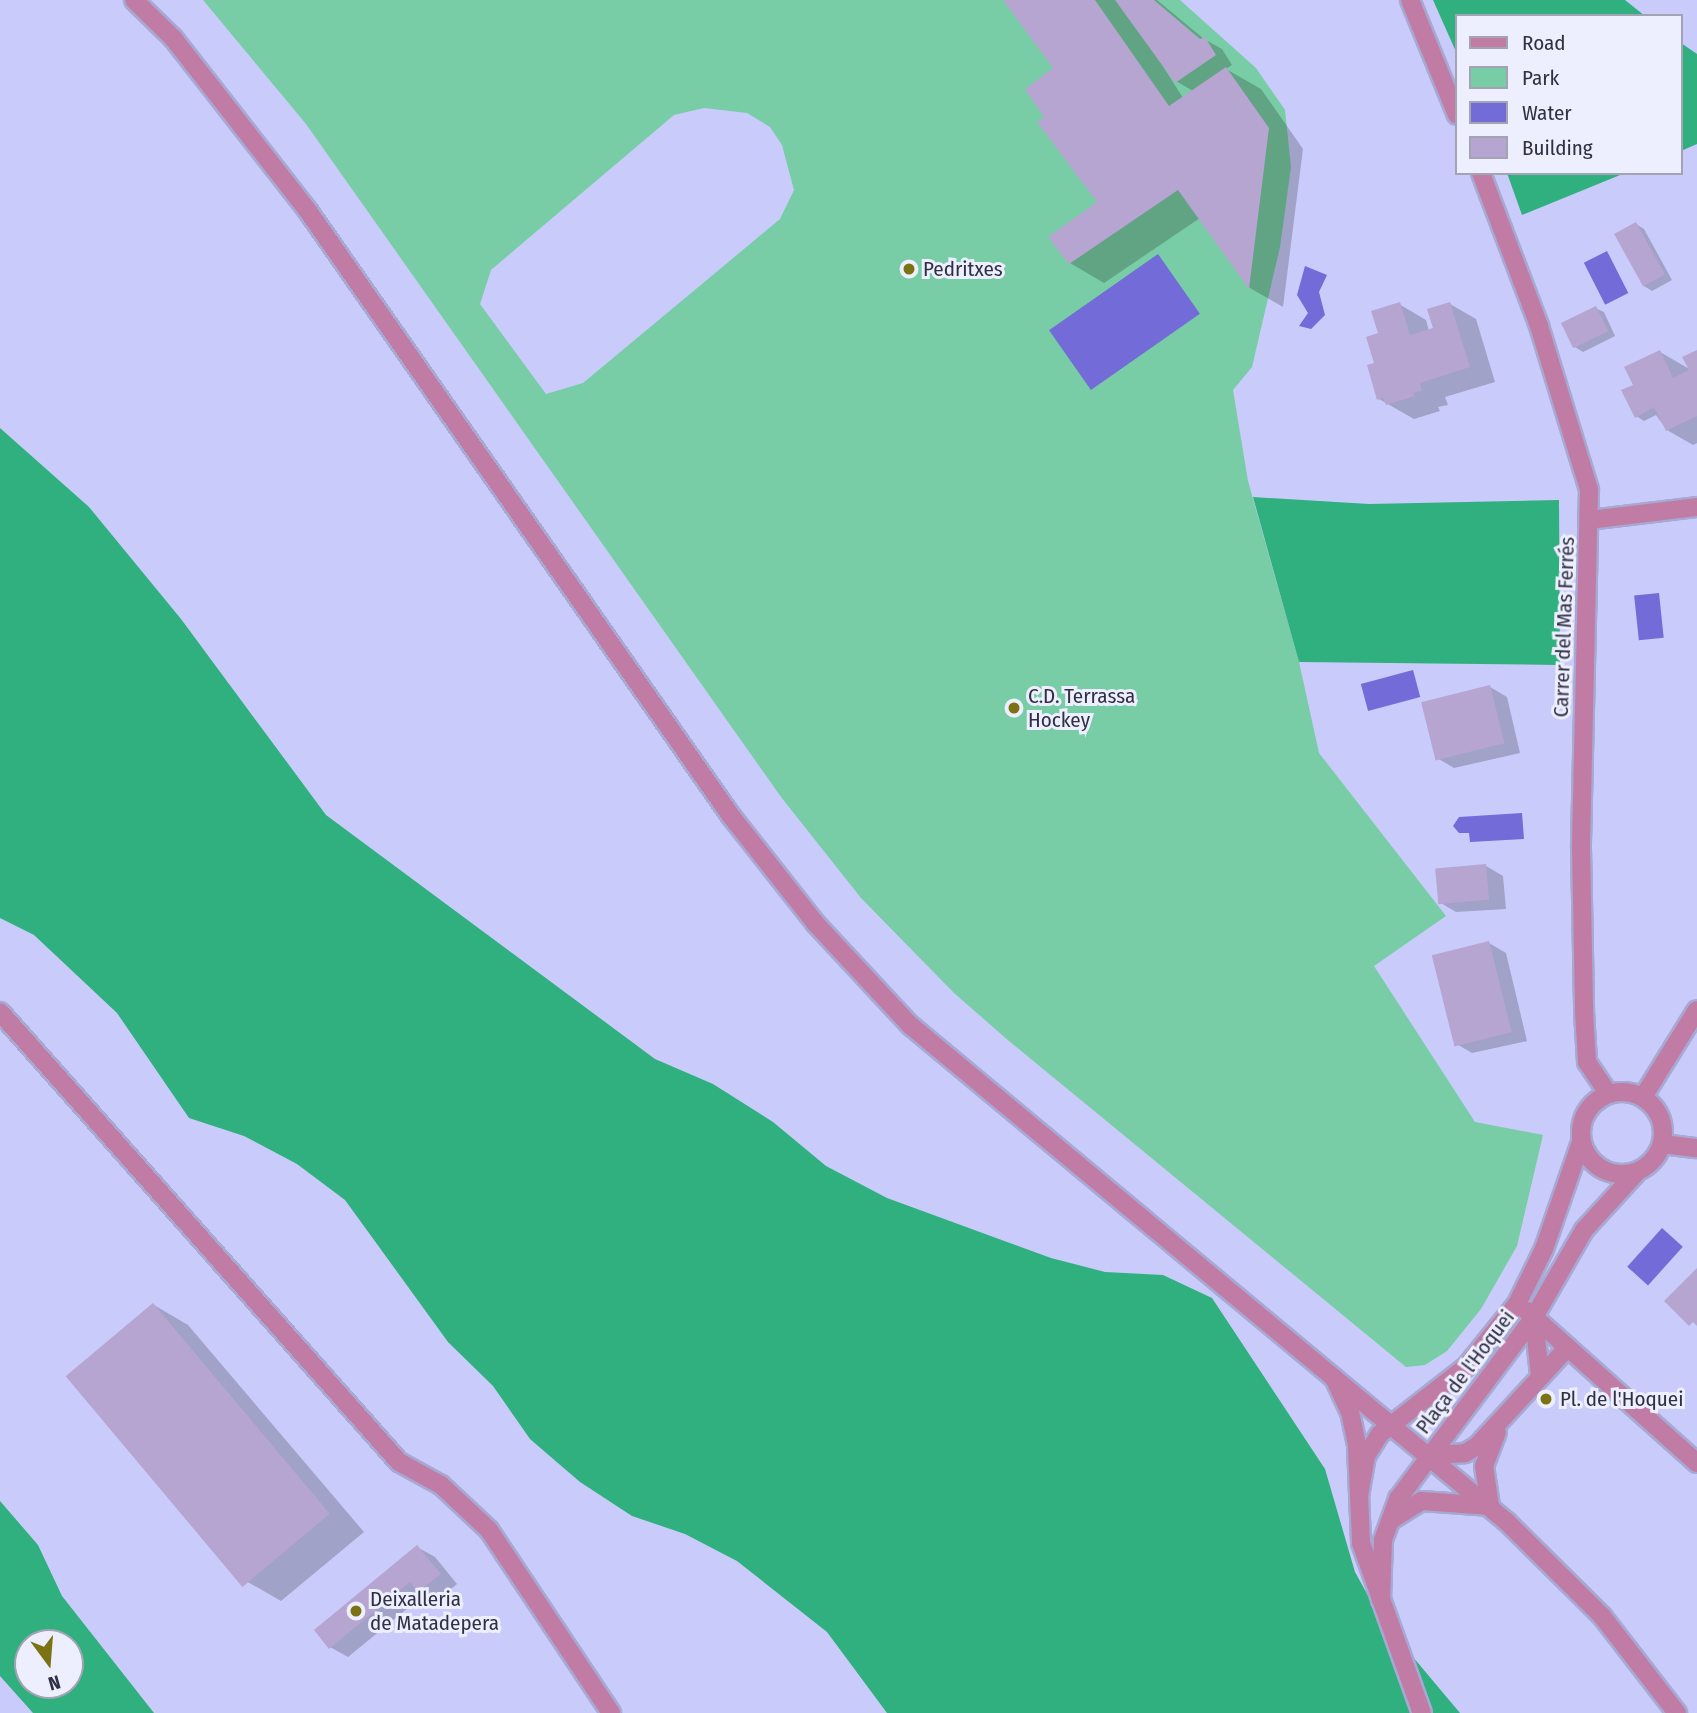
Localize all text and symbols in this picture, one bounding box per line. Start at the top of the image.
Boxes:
legend [1456,14,1683,175]
text: Road [1522,30,1566,56]
text: Park [1522,65,1559,91]
text: Water [1522,100,1572,126]
text: Building [1522,135,1593,161]
place label: Pedritxes [923,256,1003,282]
marker: Pedritxes [901,261,917,277]
street label: Carrer del Mas Ferrés [1548,536,1580,718]
place label: C.D. Terrassa Hockey [1028,683,1135,733]
marker: C.D. Terrassa Hockey [1006,700,1022,716]
street label: Plaça de l'Hoquei [1410,1305,1520,1439]
place label: Pl. de l'Hoquei [1560,1386,1684,1412]
marker: Pl. de l'Hoquei [1538,1391,1554,1407]
place label: Deixalleria de Matadepera [370,1586,499,1636]
marker: Deixalleria de Matadepera [348,1603,364,1619]
north arrow [14,1629,84,1699]
text: N [46,1670,63,1695]

